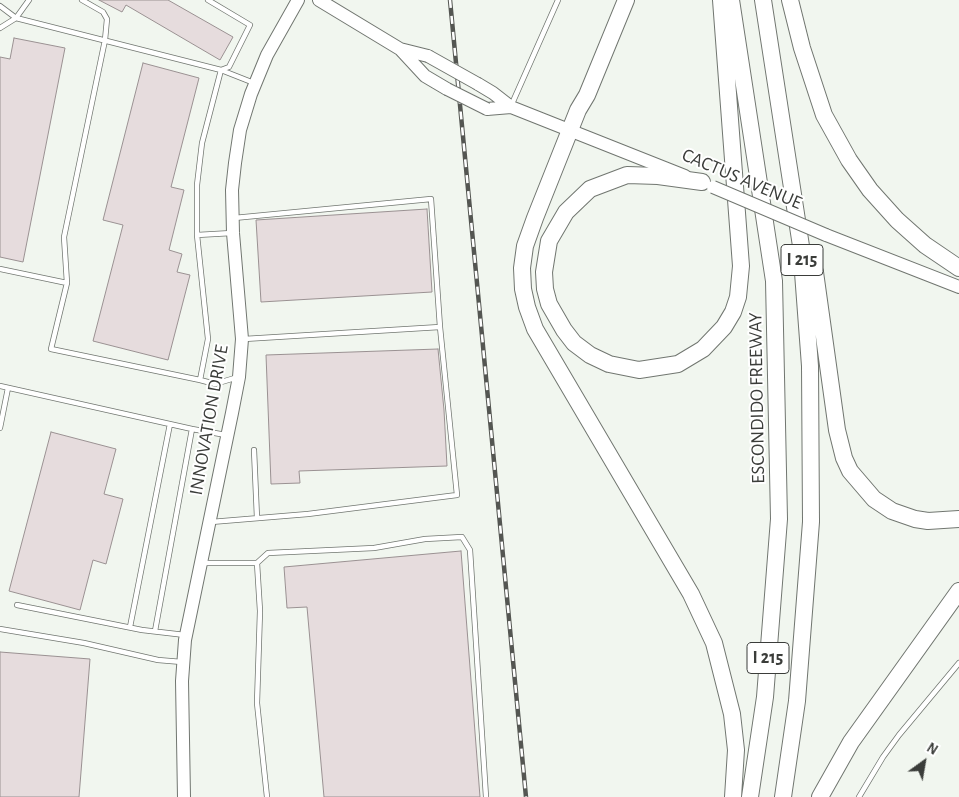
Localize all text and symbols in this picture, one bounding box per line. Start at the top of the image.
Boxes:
street label: CACTUS AVENUE [679,143,805,215]
road number: I 215 [781,244,823,276]
street label: ESCONDIDO FREEWAY [744,312,770,484]
street label: INNOVATION DRIVE [185,343,233,497]
road number: I 215 [747,642,789,674]
north arrow [899,737,949,787]
text: N [924,741,940,758]

